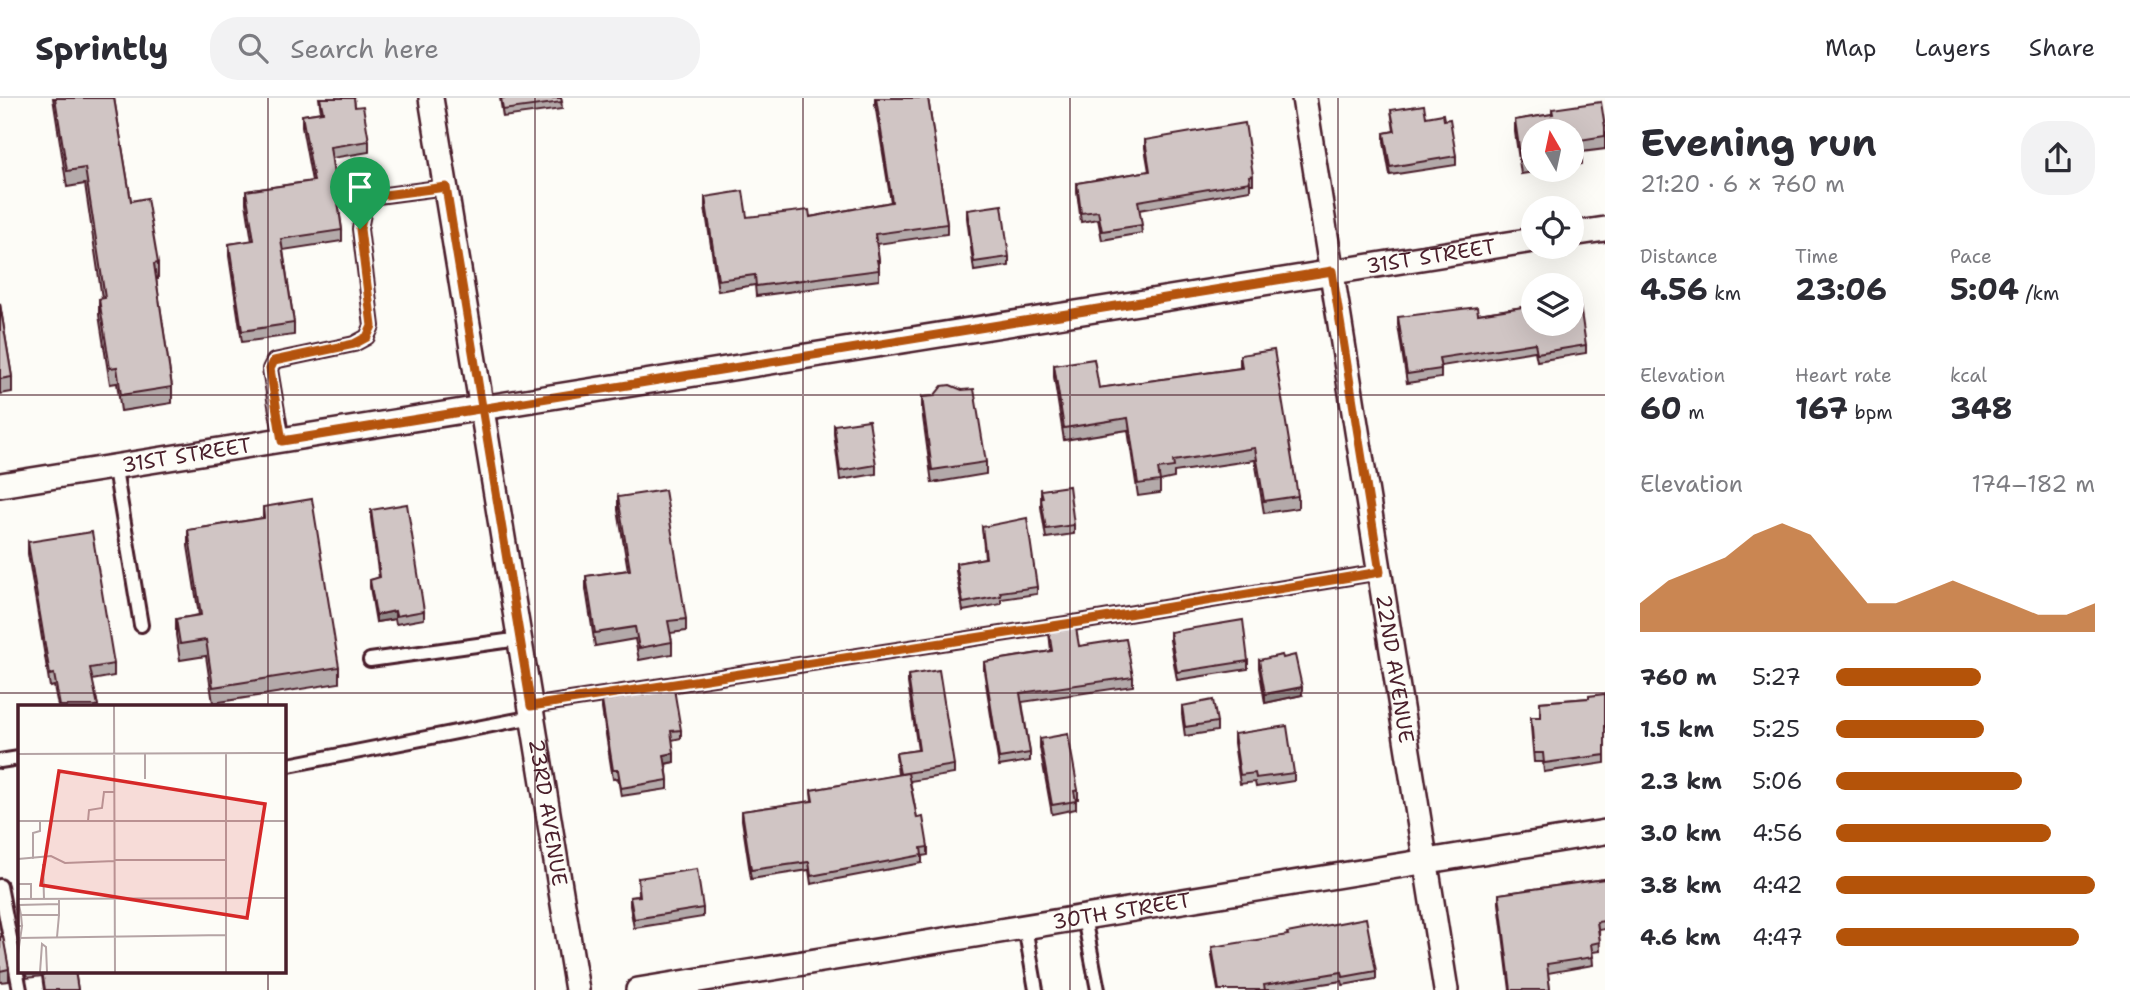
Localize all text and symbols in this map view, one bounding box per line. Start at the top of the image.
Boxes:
search box [210,17,700,80]
text: Sprintly [35,26,168,71]
icon: search [234,29,272,67]
text: Search here [290,31,439,66]
text: Map [1825,32,1876,64]
text: Layers [1914,32,1991,64]
text: Share [2029,32,2095,64]
text: Evening run [1640,117,1877,168]
north arrow [1521,119,1584,182]
map controls [1521,119,1584,336]
button: share [2021,121,2095,195]
pin [330,157,390,229]
icon: arrive [341,168,379,206]
text: 21:20 · 6 × 760 m [1640,169,1845,199]
button: locate [1521,196,1584,259]
street label: 31ST STREET [1364,232,1498,280]
text: Distance [1640,244,1718,269]
text: Time [1795,244,1839,269]
text: Pace [1950,244,1992,269]
text: 4.56 [1640,269,1708,310]
text: 23:06 [1795,269,1887,310]
text: 5:04 [1950,269,2019,310]
button: layers [1521,273,1584,336]
text: km [1708,281,1741,306]
text: /km [2019,281,2059,306]
text: Elevation [1640,363,1725,388]
text: Heart rate [1795,363,1892,388]
text: kcal [1950,363,1987,388]
text: 60 [1640,388,1682,429]
text: 167 [1795,388,1848,429]
text: 348 [1950,388,2013,429]
text: m [1682,400,1705,425]
text: bpm [1848,400,1893,425]
street label: 31ST STREET [120,431,253,479]
text: Elevation [1640,469,1743,499]
text: 174–182 m [1972,469,2095,499]
street label: 22ND AVENUE [1369,592,1420,745]
text: 760 m [1640,662,1717,692]
text: 5:27 [1752,662,1801,692]
inset map [18,705,285,972]
text: 1.5 km [1640,714,1714,744]
text: 5:25 [1752,714,1800,744]
street label: 23RD AVENUE [522,737,574,888]
text: 2.3 km [1640,766,1722,796]
text: 5:06 [1752,766,1803,796]
text: 3.0 km [1640,818,1721,848]
text: 4:56 [1752,818,1803,848]
text: 3.8 km [1640,870,1721,900]
text: 4:42 [1752,870,1803,900]
street label: 30TH STREET [1050,886,1193,936]
text: 4.6 km [1640,922,1721,952]
text: 4:47 [1752,922,1803,952]

